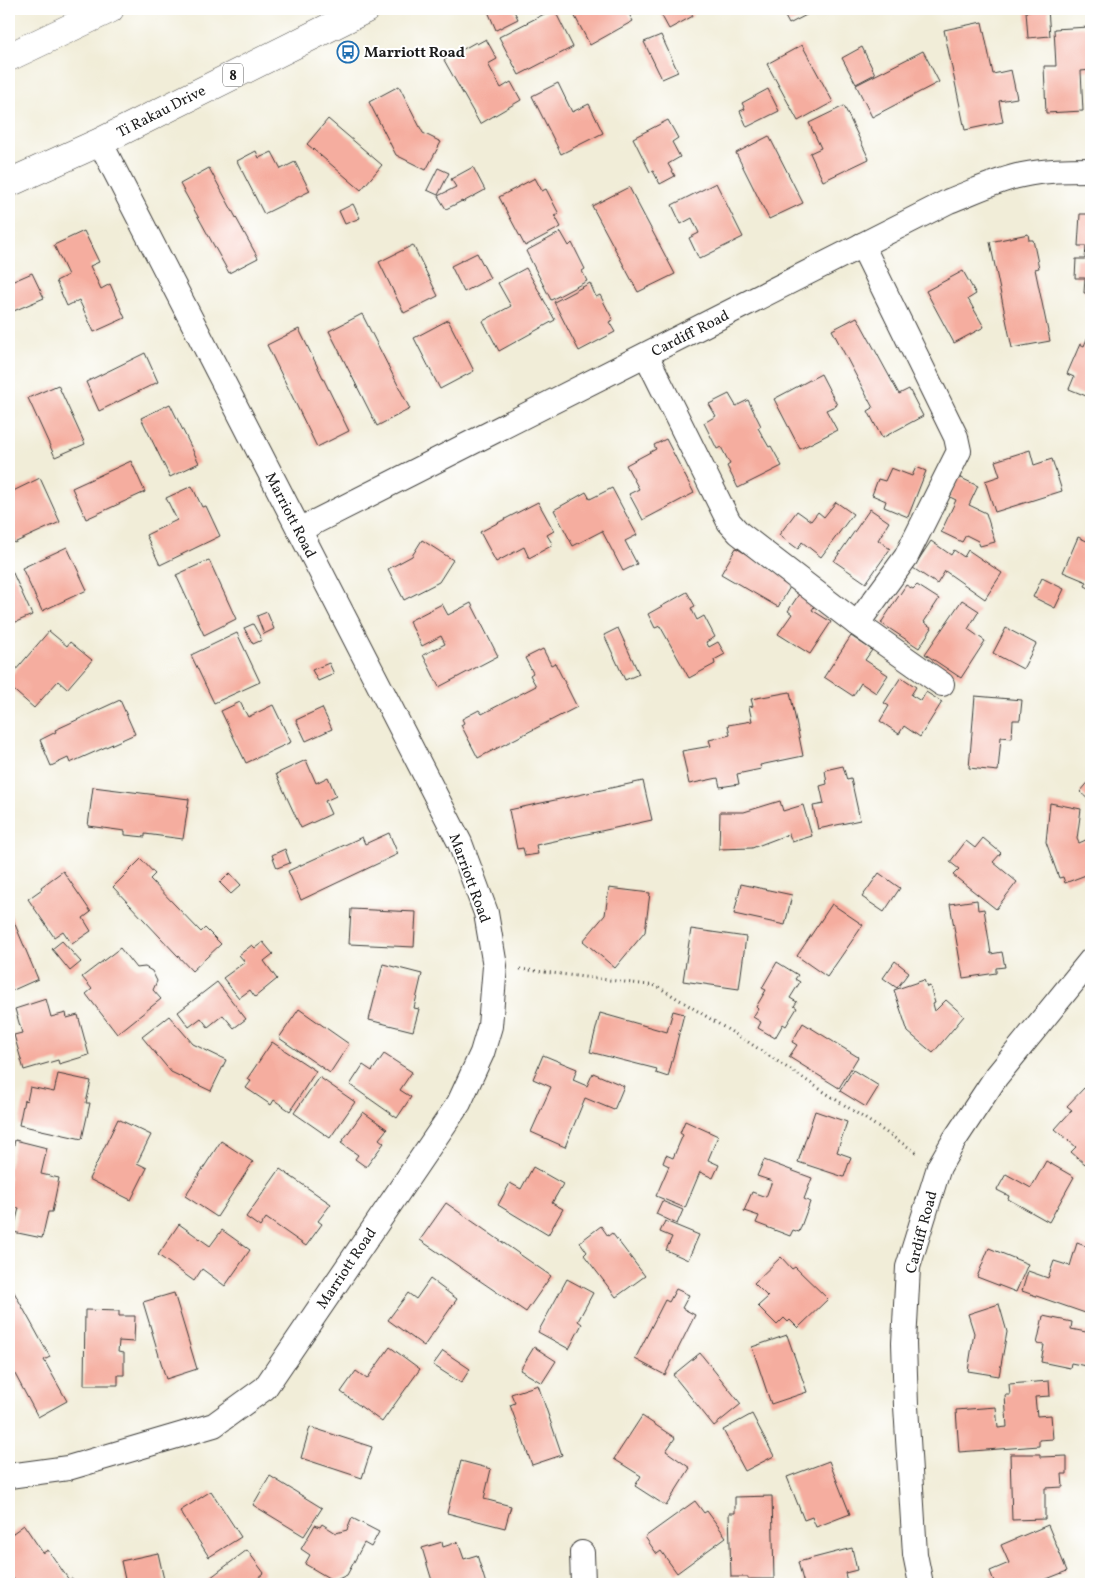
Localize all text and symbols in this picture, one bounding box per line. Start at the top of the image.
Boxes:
bus stop icon: Marriott Road [336,40,360,64]
place label: Marriott Road [364,43,465,64]
road number: 8 [223,64,243,86]
street label: Ti Rakau Drive [114,81,210,144]
street label: Cardiff Road [648,306,733,363]
street label: Marriott Road [259,469,320,562]
street label: Marriott Road [443,831,494,926]
street label: Cardiff Road [901,1189,944,1276]
street label: Marriott Road [312,1224,382,1314]

